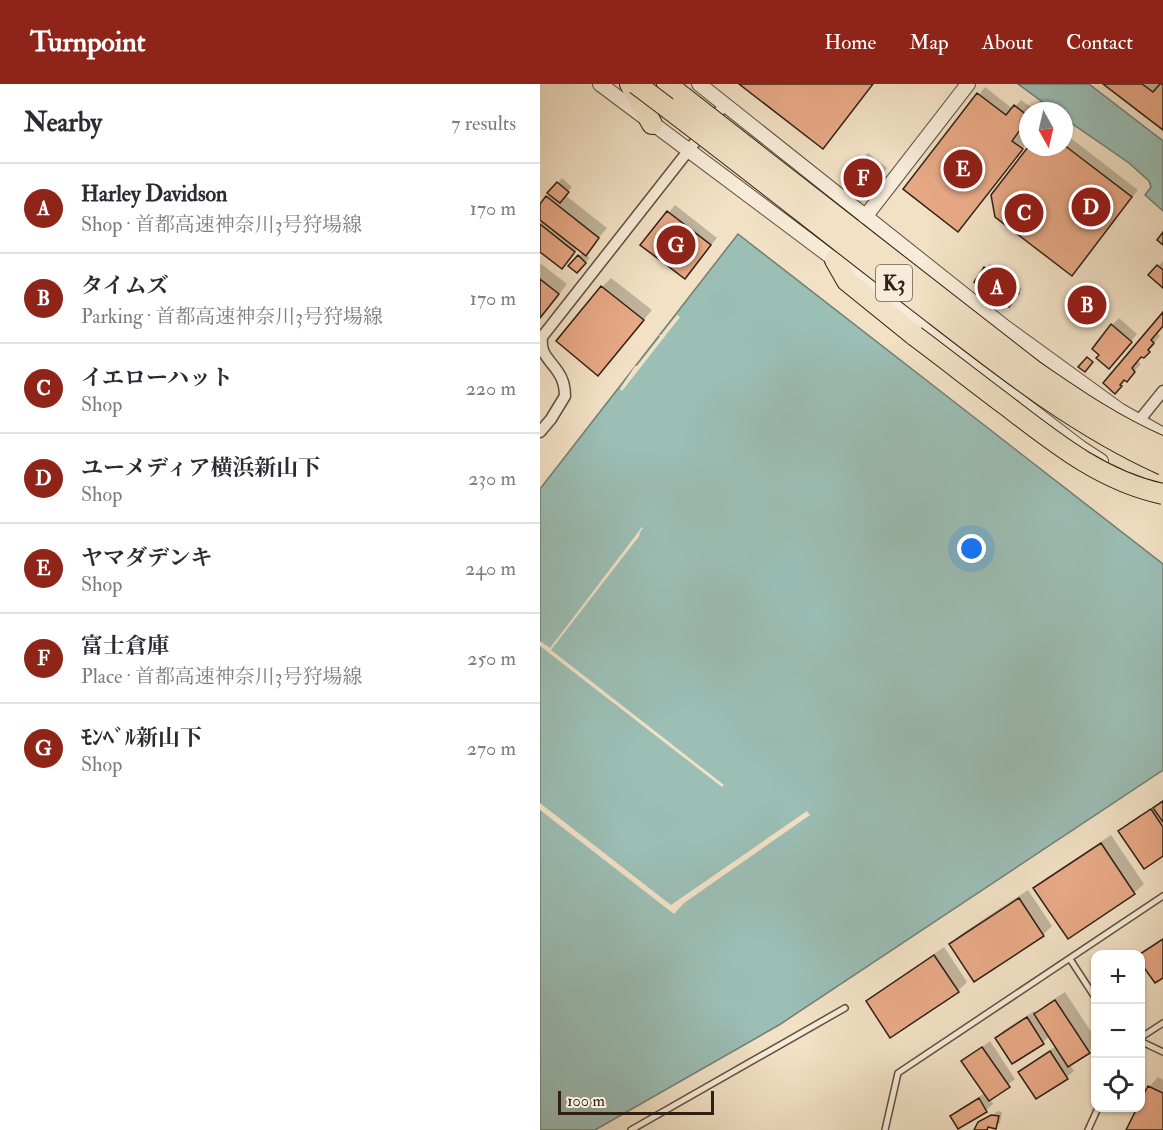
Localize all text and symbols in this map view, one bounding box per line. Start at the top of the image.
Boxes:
text: Turnpoint [30,25,146,60]
text: Home [824,29,876,56]
text: Map [909,29,949,56]
text: About [982,29,1033,56]
text: Contact [1066,29,1133,56]
north arrow [1019,102,1073,156]
text: Nearby [24,107,102,139]
text: 7 results [451,111,516,136]
pin: E [944,146,982,191]
pin: F [844,156,882,200]
text: Harley Davidson [81,180,227,208]
pin: D [1072,184,1110,230]
pin: C [1004,190,1044,236]
text: A [37,196,50,221]
text: 170 m [470,196,516,221]
text: Shop · 首都高速神奈川3号狩場線 [81,212,362,237]
pin: G [656,222,696,268]
pin: A [978,264,1016,310]
road number: K3 [876,265,912,301]
text: タイムズ [81,272,169,300]
pin: B [1068,282,1106,328]
text: B [37,286,50,311]
text: 170 m [470,286,516,311]
text: Parking · 首都高速神奈川3号狩場線 [81,304,383,329]
text: イエローハット [81,364,233,392]
text: C [36,376,51,401]
text: 220 m [466,376,516,401]
text: Shop [81,392,122,417]
text: ユーメディア横浜新山下 [81,454,320,482]
text: D [35,466,52,491]
text: 230 m [468,466,516,491]
text: Shop [81,482,122,507]
your location [957,534,986,563]
text: ヤマダデンキ [81,544,213,572]
text: E [36,556,51,581]
text: 240 m [465,556,516,581]
text: Shop [81,572,122,597]
text: 富士倉庫 [81,632,169,660]
text: F [37,646,50,671]
text: 250 m [467,646,516,671]
text: Place · 首都高速神奈川3号狩場線 [81,664,363,689]
text: ﾓﾝﾍﾞﾙ新山下 [81,724,202,752]
text: G [35,736,52,761]
text: 270 m [467,736,516,761]
text: Shop [81,752,122,777]
map controls [1091,950,1145,1112]
button: + [1091,950,1145,1004]
button: − [1091,1004,1145,1058]
button: locate [1091,1058,1145,1112]
scale bar [558,1088,714,1116]
text: 100 m [567,1091,605,1111]

